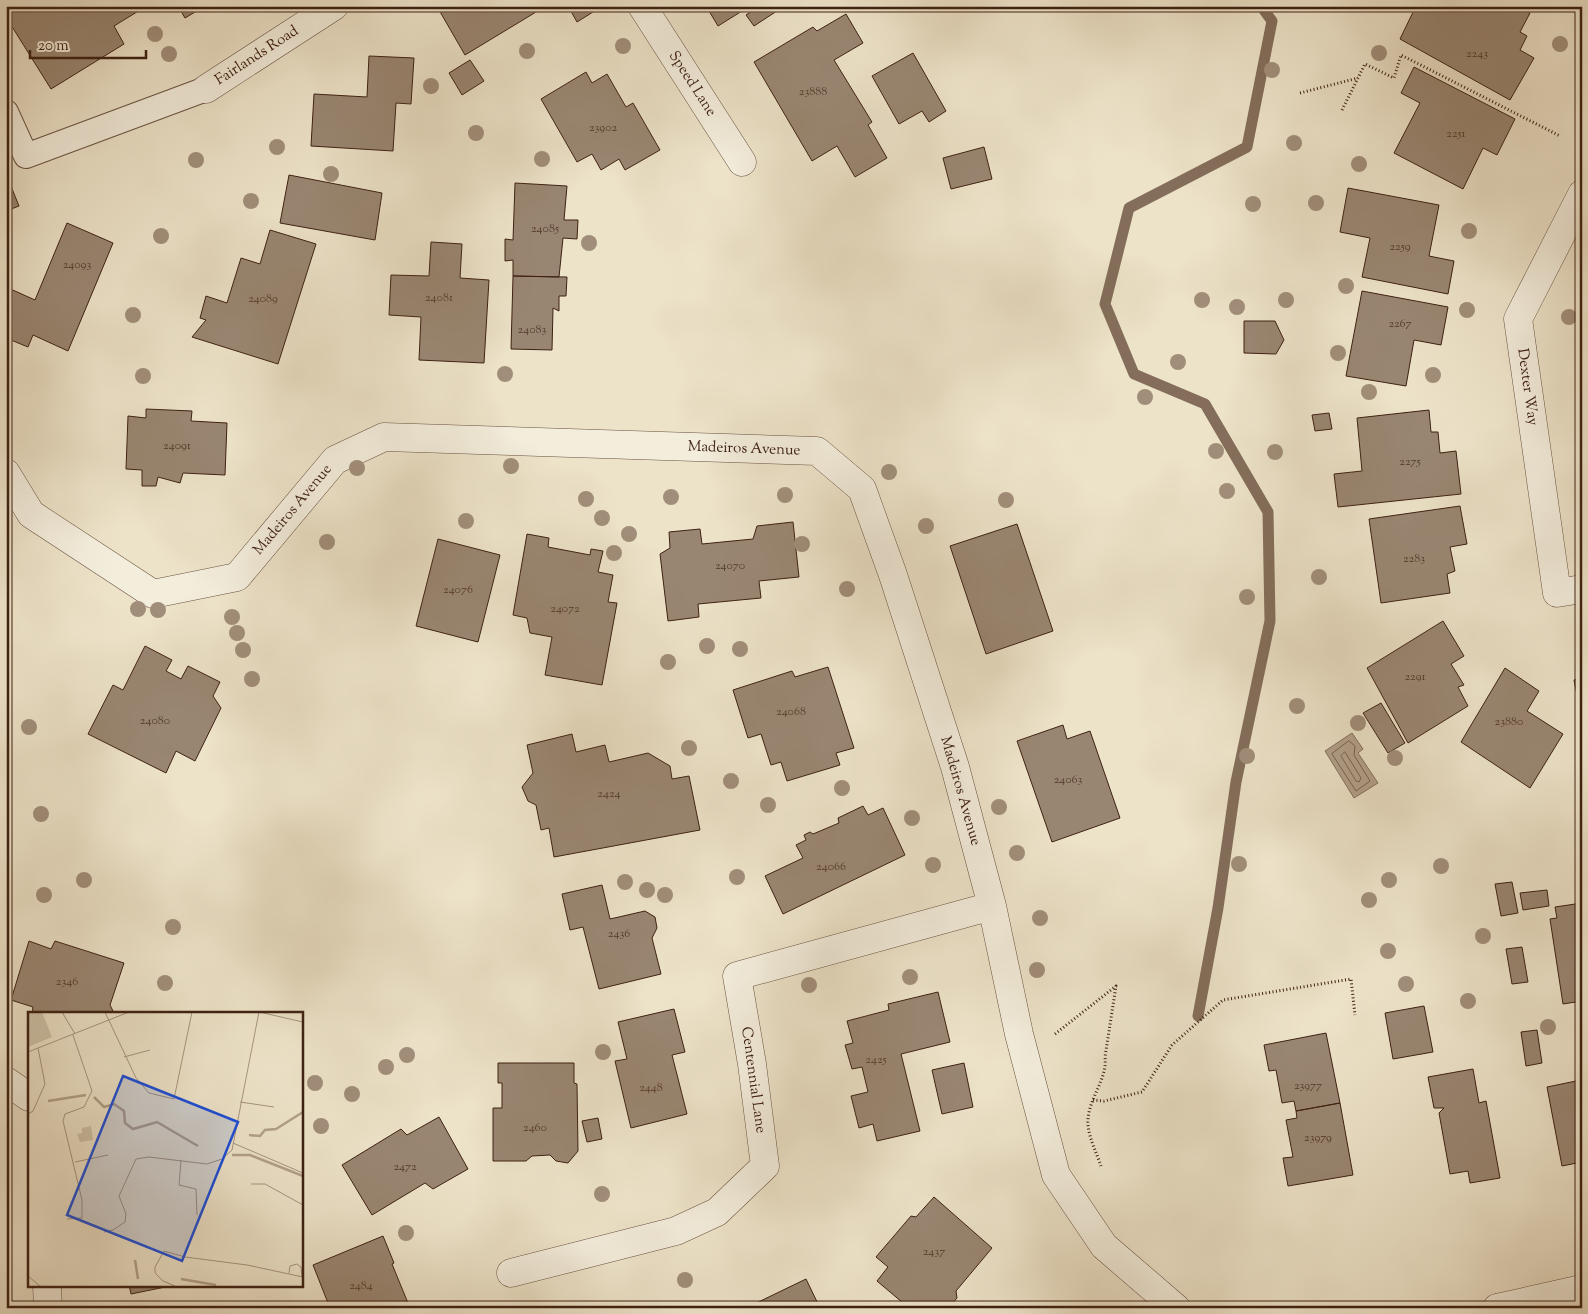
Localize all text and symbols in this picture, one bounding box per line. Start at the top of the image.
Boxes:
street label: Fairlands Road [211,21,303,91]
scale bar [30,28,146,60]
text: 20 m [38,36,69,57]
house number: 2243 [1466,45,1488,63]
street label: Speed Lane [663,47,721,121]
house number: 23888 [799,83,827,101]
house number: 23902 [589,119,617,137]
house number: 2251 [1446,125,1466,143]
house number: 24085 [531,220,559,238]
house number: 2259 [1389,238,1411,256]
house number: 24093 [63,256,91,274]
house number: 24081 [425,289,453,307]
house number: 24089 [248,290,278,308]
house number: 2267 [1388,315,1412,333]
house number: 24083 [518,321,547,339]
street label: Dexter Way [1511,347,1543,427]
house number: 24091 [163,437,191,455]
street label: Madeiros Avenue [687,437,801,461]
house number: 2275 [1399,453,1421,471]
street label: Madeiros Avenue [249,460,337,560]
house number: 2283 [1403,550,1425,568]
house number: 24070 [715,557,745,575]
house number: 24076 [443,581,473,599]
house number: 24072 [550,600,580,618]
house number: 2291 [1404,668,1426,686]
house number: 24068 [776,703,806,721]
house number: 24080 [140,712,170,730]
house number: 23880 [1495,713,1523,731]
street label: Madeiros Avenue [934,734,986,848]
house number: 24063 [1054,771,1083,789]
house number: 2424 [597,785,621,803]
house number: 24066 [816,858,846,876]
house number: 2436 [608,925,630,943]
house number: 2346 [56,973,78,991]
inset map [28,1012,302,1286]
street label: Centennial Lane [735,1025,771,1135]
house number: 2425 [865,1051,887,1069]
house number: 23977 [1294,1077,1322,1095]
house number: 2448 [639,1079,663,1097]
house number: 2460 [523,1119,547,1137]
house number: 23979 [1304,1129,1332,1147]
house number: 2472 [393,1158,417,1176]
house number: 2437 [923,1243,945,1261]
house number: 2484 [349,1277,373,1295]

